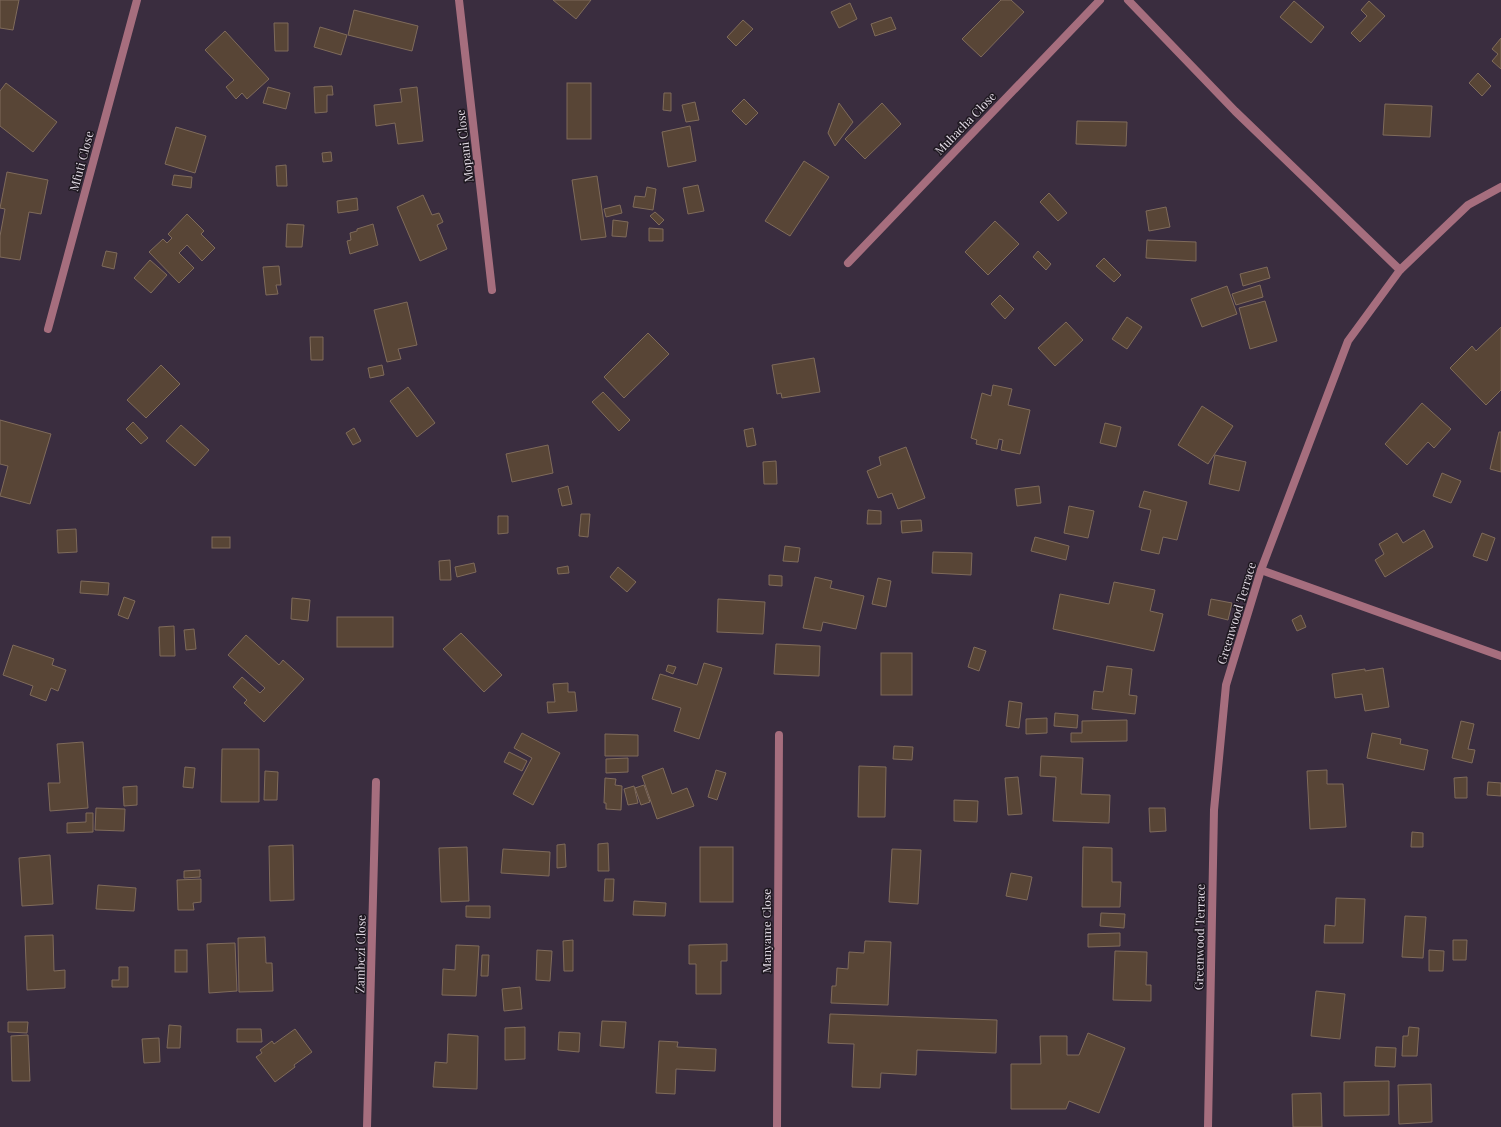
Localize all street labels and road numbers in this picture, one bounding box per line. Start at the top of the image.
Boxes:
street label: Muhacha Close [931,88,999,158]
street label: Mopani Close [452,109,476,183]
street label: Mfuti Close [65,129,97,193]
street label: Greenwood Terrace [1213,560,1259,666]
street label: Greenwood Terrace [1190,884,1208,990]
street label: Manyame Close [758,889,774,973]
street label: Zambezi Close [351,915,369,993]

